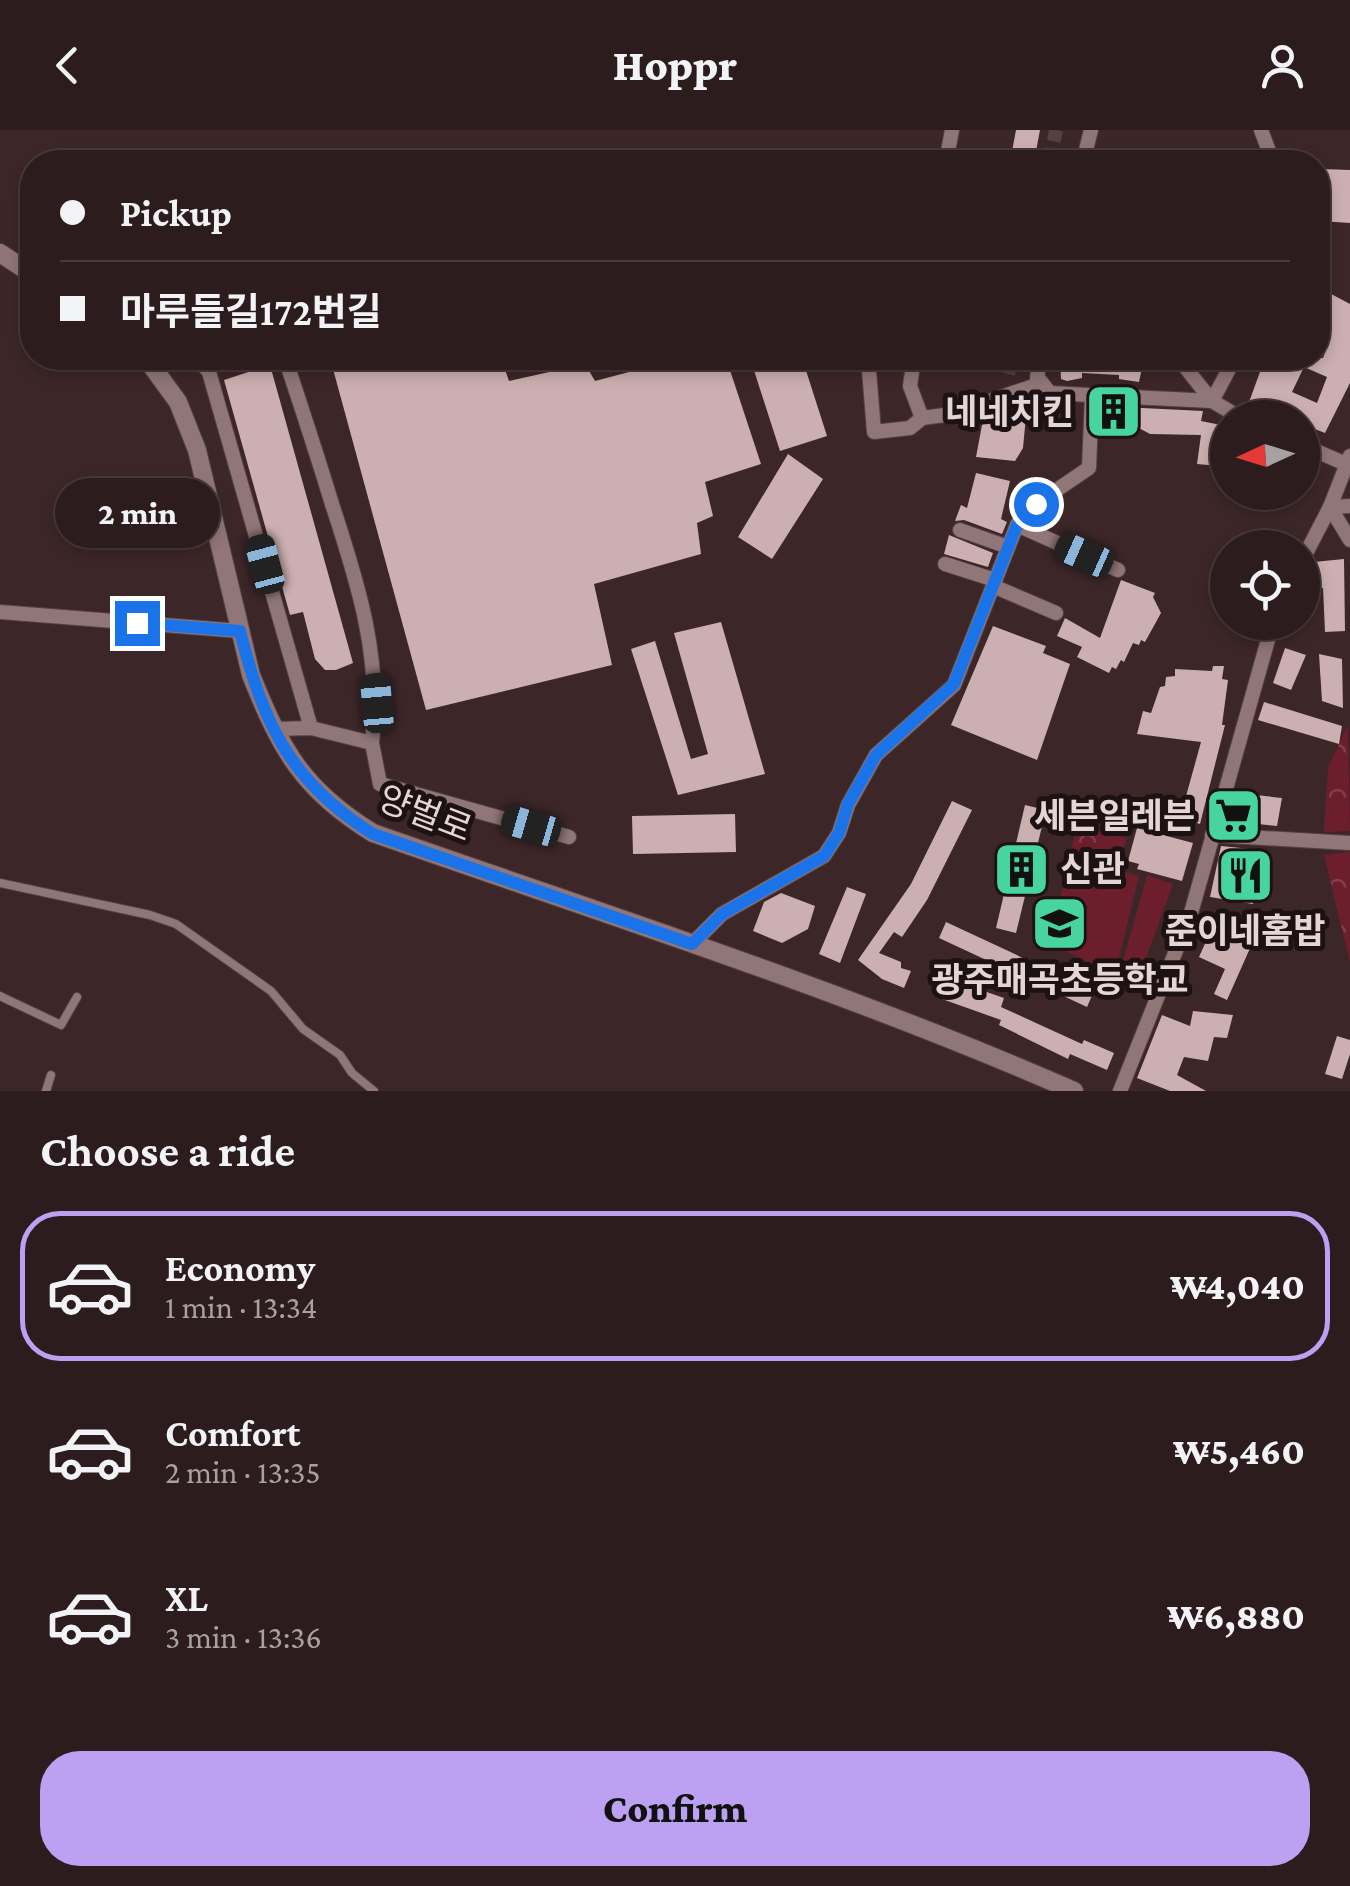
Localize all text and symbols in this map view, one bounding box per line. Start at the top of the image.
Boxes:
icon: back [40,38,95,93]
icon: person [1255,38,1310,93]
text: Hoppr [613,40,737,90]
text: Pickup [120,192,232,234]
text: 마루들길172번길 [120,291,382,333]
building icon: 네네치킨 [1083,382,1143,442]
place label: 네네치킨 [945,393,1074,432]
north arrow [1210,400,1320,510]
map controls [1210,400,1320,640]
callout: 2 min [54,478,220,548]
route start [1014,482,1059,527]
text: 2 min [98,495,177,531]
car [1050,529,1118,581]
button: locate [1210,530,1320,640]
car [243,531,287,597]
route end [115,601,160,646]
car [359,672,395,734]
street label: 양벌로 [373,778,477,850]
supermarket icon: 세븐일레븐 [1204,786,1264,846]
place label: 세븐일레븐 [1034,797,1195,836]
car [498,803,564,849]
building icon: 신관 [991,839,1051,899]
restaurant icon: 준이네홈밥 [1215,845,1275,905]
place label: 신관 [1060,850,1124,889]
school or university icon: 광주매곡초등학교 [1030,894,1090,954]
place label: 준이네홈밥 [1164,912,1326,951]
place label: 광주매곡초등학교 [931,961,1189,1000]
text: Choose a ride [40,1126,295,1176]
icon: car [45,1241,135,1331]
text: Economy [165,1247,315,1289]
text: ₩4,040 [1170,1265,1305,1307]
text: 1 min · 13:34 [165,1289,317,1325]
icon: car [45,1406,135,1496]
text: Comfort [165,1412,301,1454]
text: ₩5,460 [1173,1430,1305,1472]
text: 2 min · 13:35 [165,1454,321,1490]
icon: car [45,1571,135,1661]
text: XL [165,1577,208,1619]
text: ₩6,880 [1167,1595,1305,1637]
text: 3 min · 13:36 [165,1619,322,1655]
button: Confirm [40,1751,1310,1866]

